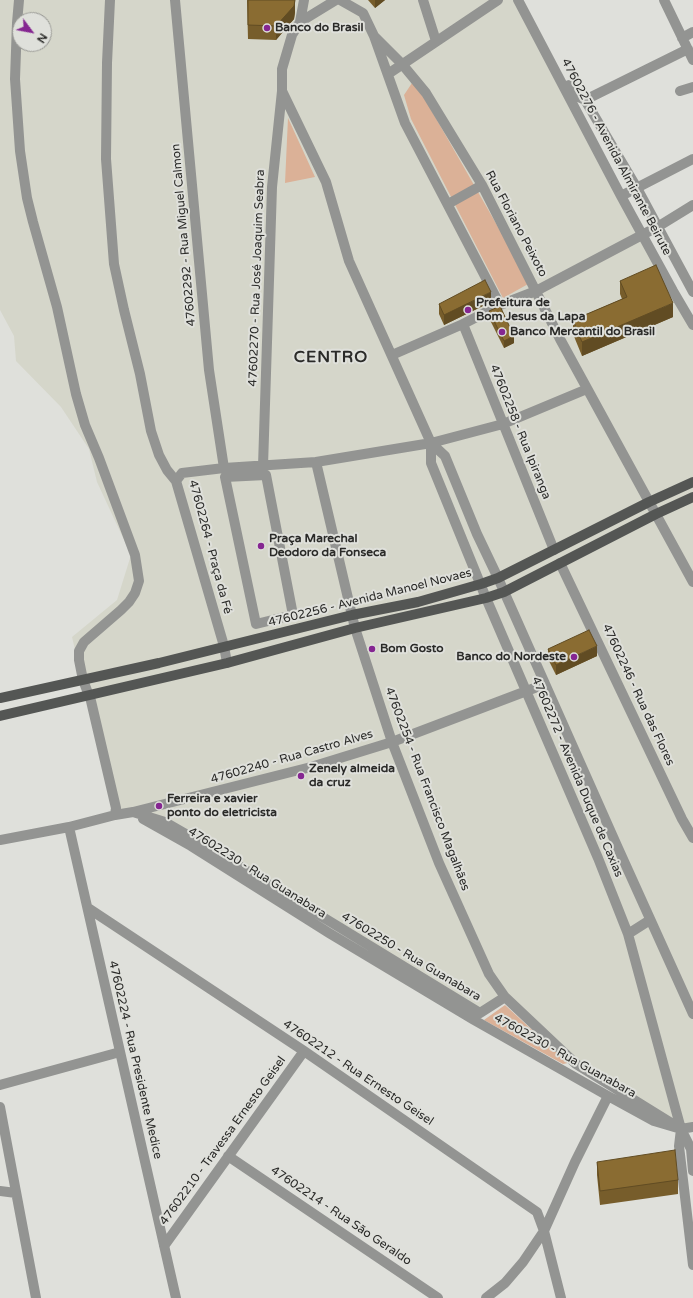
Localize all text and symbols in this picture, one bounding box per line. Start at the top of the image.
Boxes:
north arrow [12,12,52,52]
place label: Banco do Brasil [275,21,363,35]
marker: Banco do Brasil [262,23,272,33]
text: N [34,31,50,45]
street label: 47602276 - Avenida Almirante Beirute [558,56,674,258]
street label: 47602292 - Rua Miguel Calmon [169,143,199,327]
street label: Rua Floriano Peixoto [482,168,550,280]
street label: 47602270 - Rua José Joaquim Seabra [246,169,268,387]
place label: Prefeitura de Bom Jesus da Lapa [476,296,585,324]
marker: Prefeitura de Bom Jesus da Lapa [463,305,473,315]
place label: Banco Mercantil do Brasil [510,325,655,339]
marker: Banco Mercantil do Brasil [497,327,507,337]
district label: CENTRO [294,348,368,368]
street label: 47602258 - Rua Ipiranga [486,363,554,501]
street label: 47602264 - Praça da Fé [185,478,235,616]
place label: Praça Marechal Deodoro da Fonseca [269,532,386,560]
marker: Praça Marechal Deodoro da Fonseca [256,541,266,551]
street label: 47602256 - Avenida Manoel Novaes [267,566,473,630]
street label: 47602246 - Rua das Flores [599,622,677,768]
place label: Bom Gosto [380,642,444,656]
marker: Bom Gosto [367,644,377,654]
place label: Banco do Nordeste [456,650,566,664]
marker: Banco do Nordeste [569,652,579,662]
street label: 47602272 - Avenida Duque de Caxias [528,675,626,879]
street label: 47602254 - Rua Francisco Magalhães [381,685,473,893]
street label: 47602240 - Rua Castro Alves [209,727,375,787]
place label: Zenely almeida da cruz [309,762,395,790]
marker: Zenely almeida da cruz [296,771,306,781]
place label: Ferreira e xavier ponto do eletricista [167,792,277,820]
marker: Ferreira e xavier ponto do eletricista [154,801,164,811]
street label: 47602230 - Rua Guanabara [185,825,329,921]
street label: 47602250 - Rua Guanabara [339,910,483,1004]
street label: 47602224 - Rua Presidente Medice [105,960,165,1160]
street label: 47602230 - Rua Guanabara [492,1011,638,1101]
street label: 47602212 - Rua Ernesto Geisel [280,1017,436,1129]
street label: 47602210 - Travessa Ernesto Geisel [157,1054,289,1228]
street label: 47602214 - Rua São Geraldo [268,1163,414,1269]

